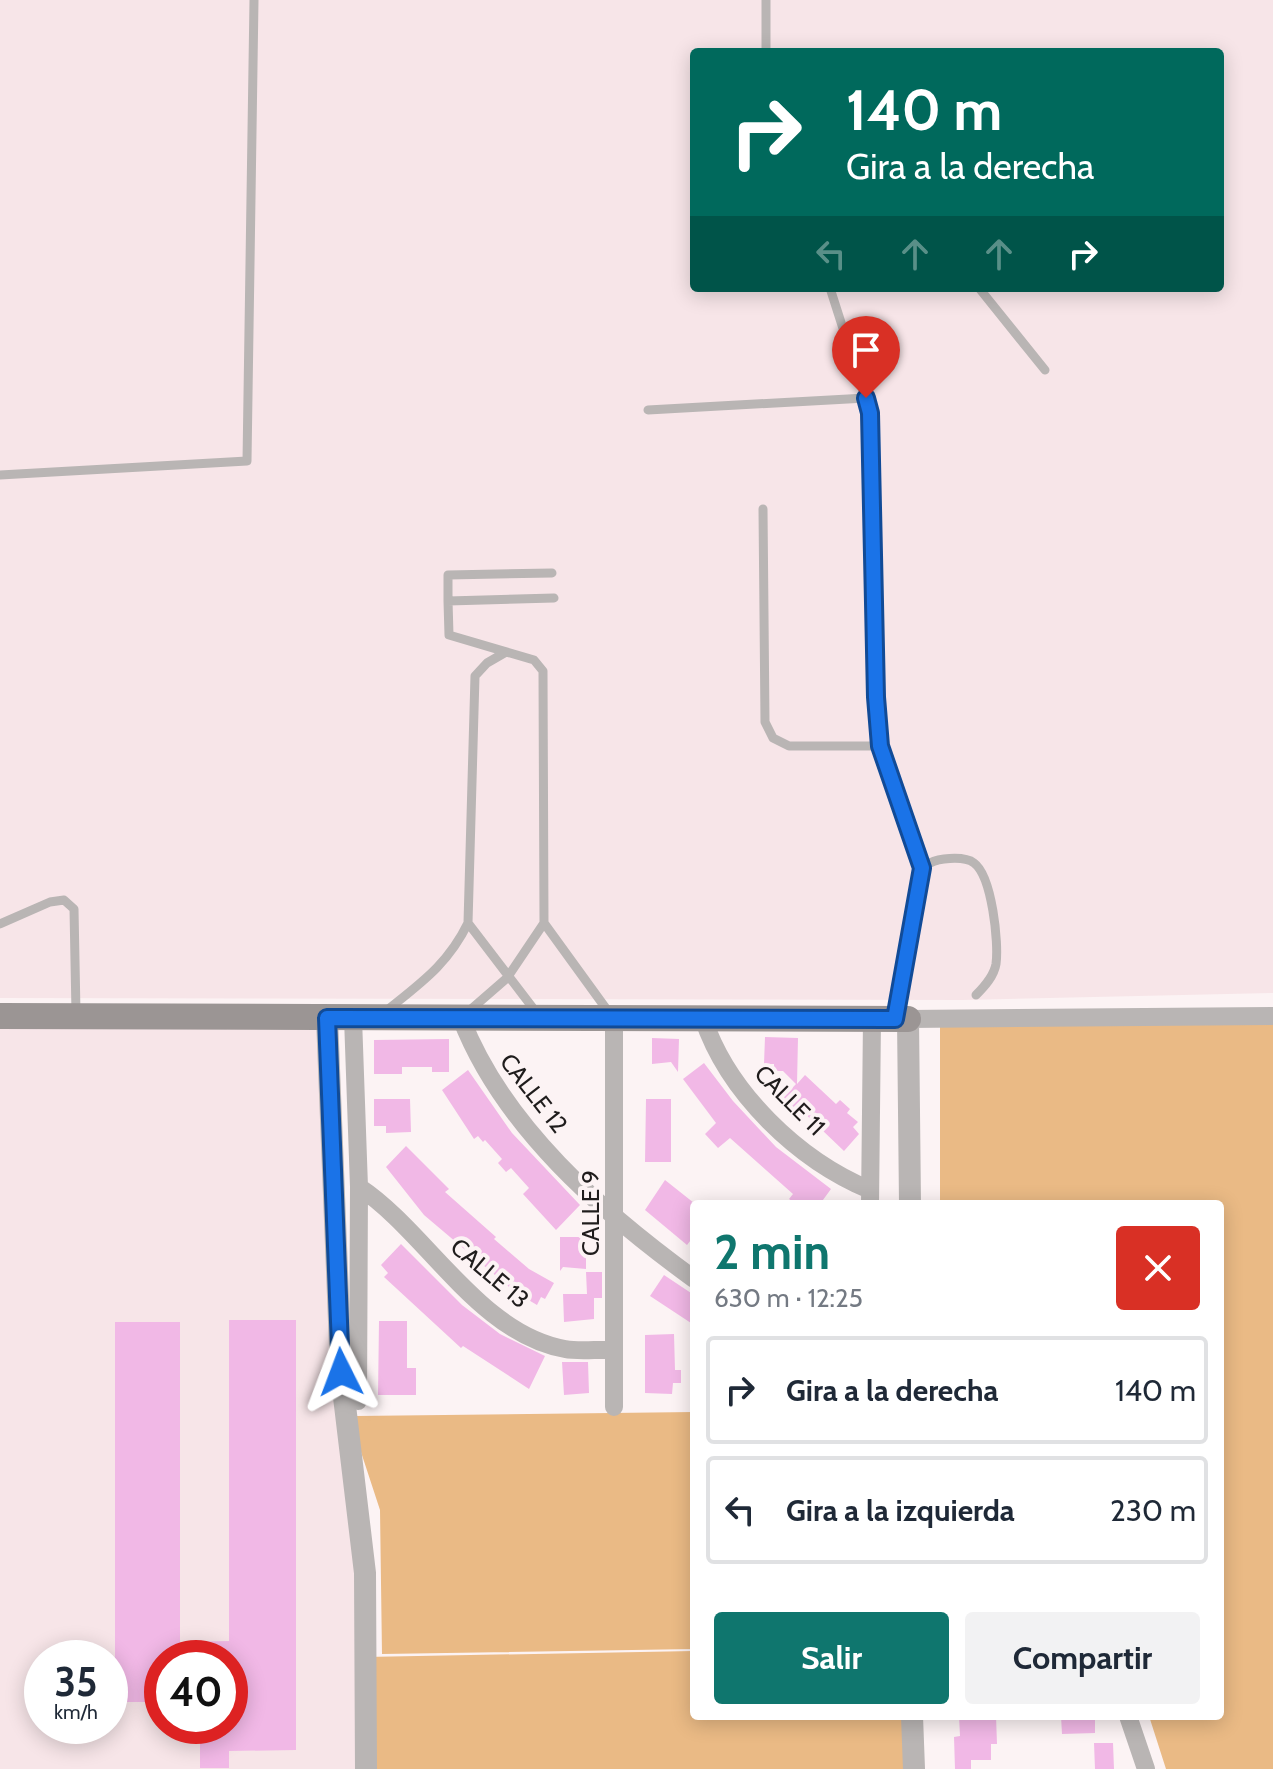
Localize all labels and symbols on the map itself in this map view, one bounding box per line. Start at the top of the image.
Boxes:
pin [832,316,900,398]
street label: CALLE 12 [494,1048,574,1138]
street label: CALLE 11 [749,1059,831,1141]
street label: CALLE 9 [576,1170,605,1256]
street label: CALLE 13 [445,1232,535,1314]
position arrow [299,1330,383,1414]
speed limit sign: 40 [144,1640,248,1744]

